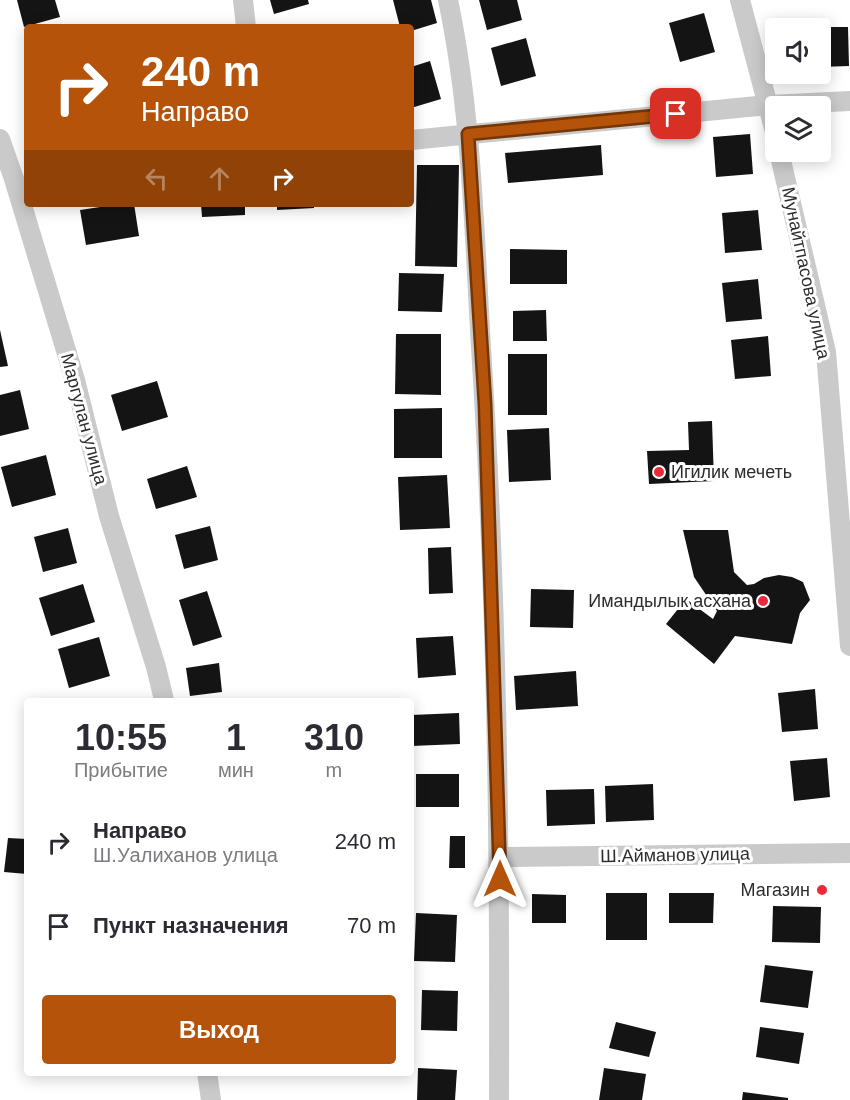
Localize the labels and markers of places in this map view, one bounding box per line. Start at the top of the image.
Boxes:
pin [650,88,701,139]
place label: Игилик мечеть [671,462,792,482]
marker: Игилик мечеть [652,465,666,479]
place label: Имандылык асхана [588,591,752,611]
marker: Имандылык асхана [756,594,770,608]
place label: Магазин [741,880,810,900]
marker: Магазин [815,883,829,897]

